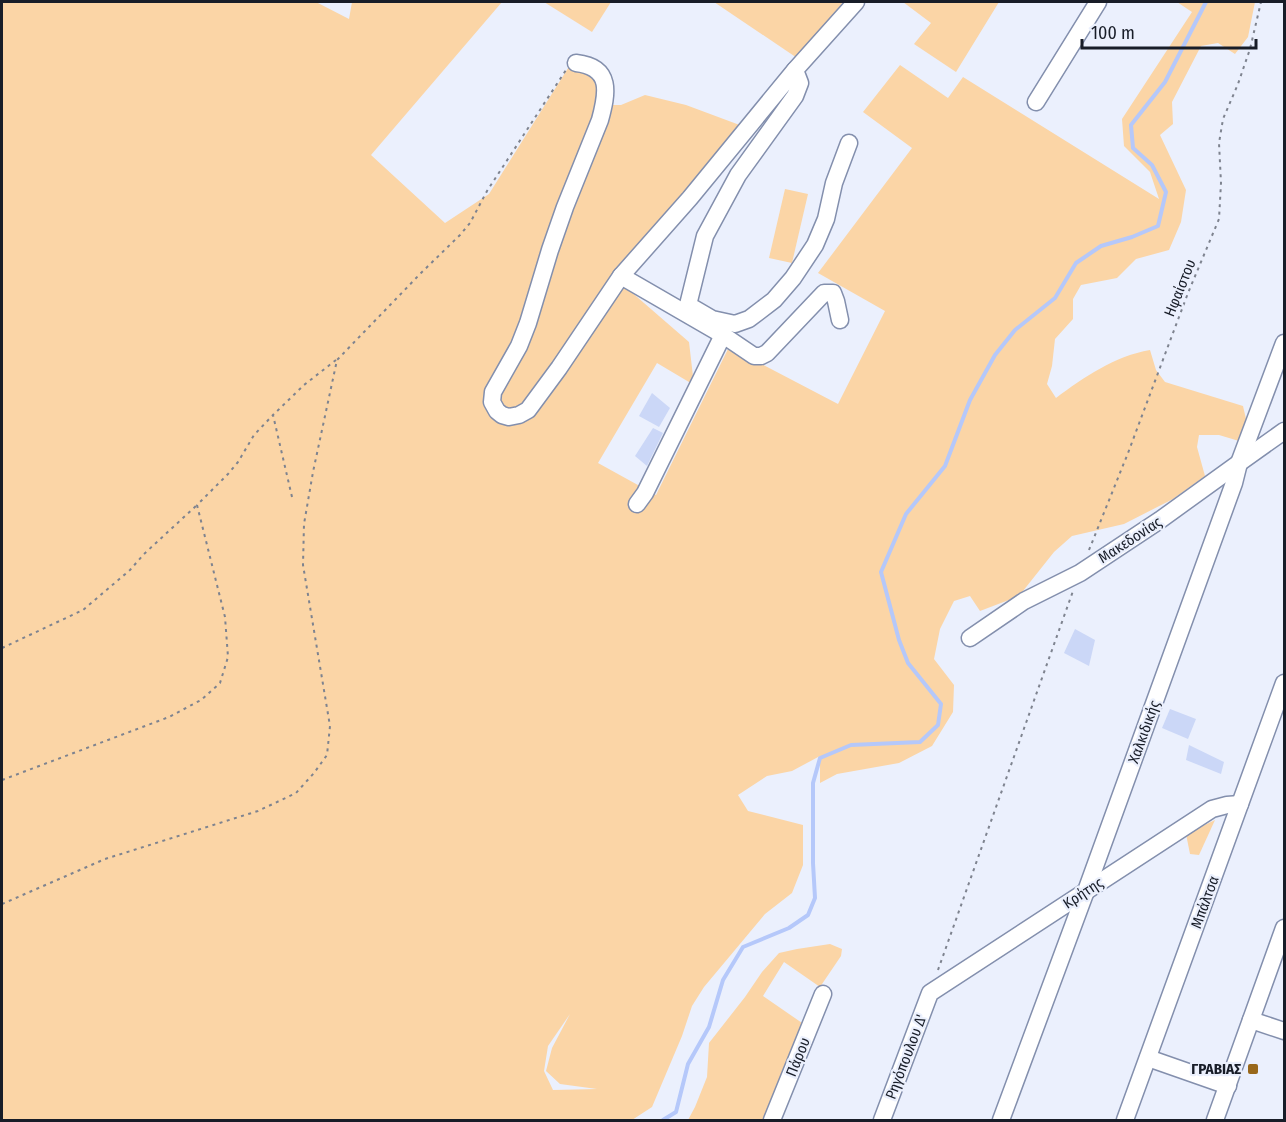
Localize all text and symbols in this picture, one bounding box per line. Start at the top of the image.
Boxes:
scale bar [1082,12,1256,50]
text: 100 m [1091,22,1135,44]
street label: Ηφαίστου [1160,257,1200,319]
street label: Μακεδονίας [1095,512,1166,567]
street label: Χαλκιδικής [1124,698,1164,766]
street label: Κρήτης [1060,873,1107,913]
street label: Μπάλτσα [1187,873,1223,931]
street label: Ρηγόπουλου Δ' [882,1012,930,1102]
street label: Πάρου [782,1035,814,1079]
place label: ΓΡΑΒΙΑΣ [1191,1060,1241,1078]
marker: ΓΡΑΒΙΑΣ [1246,1062,1260,1076]

